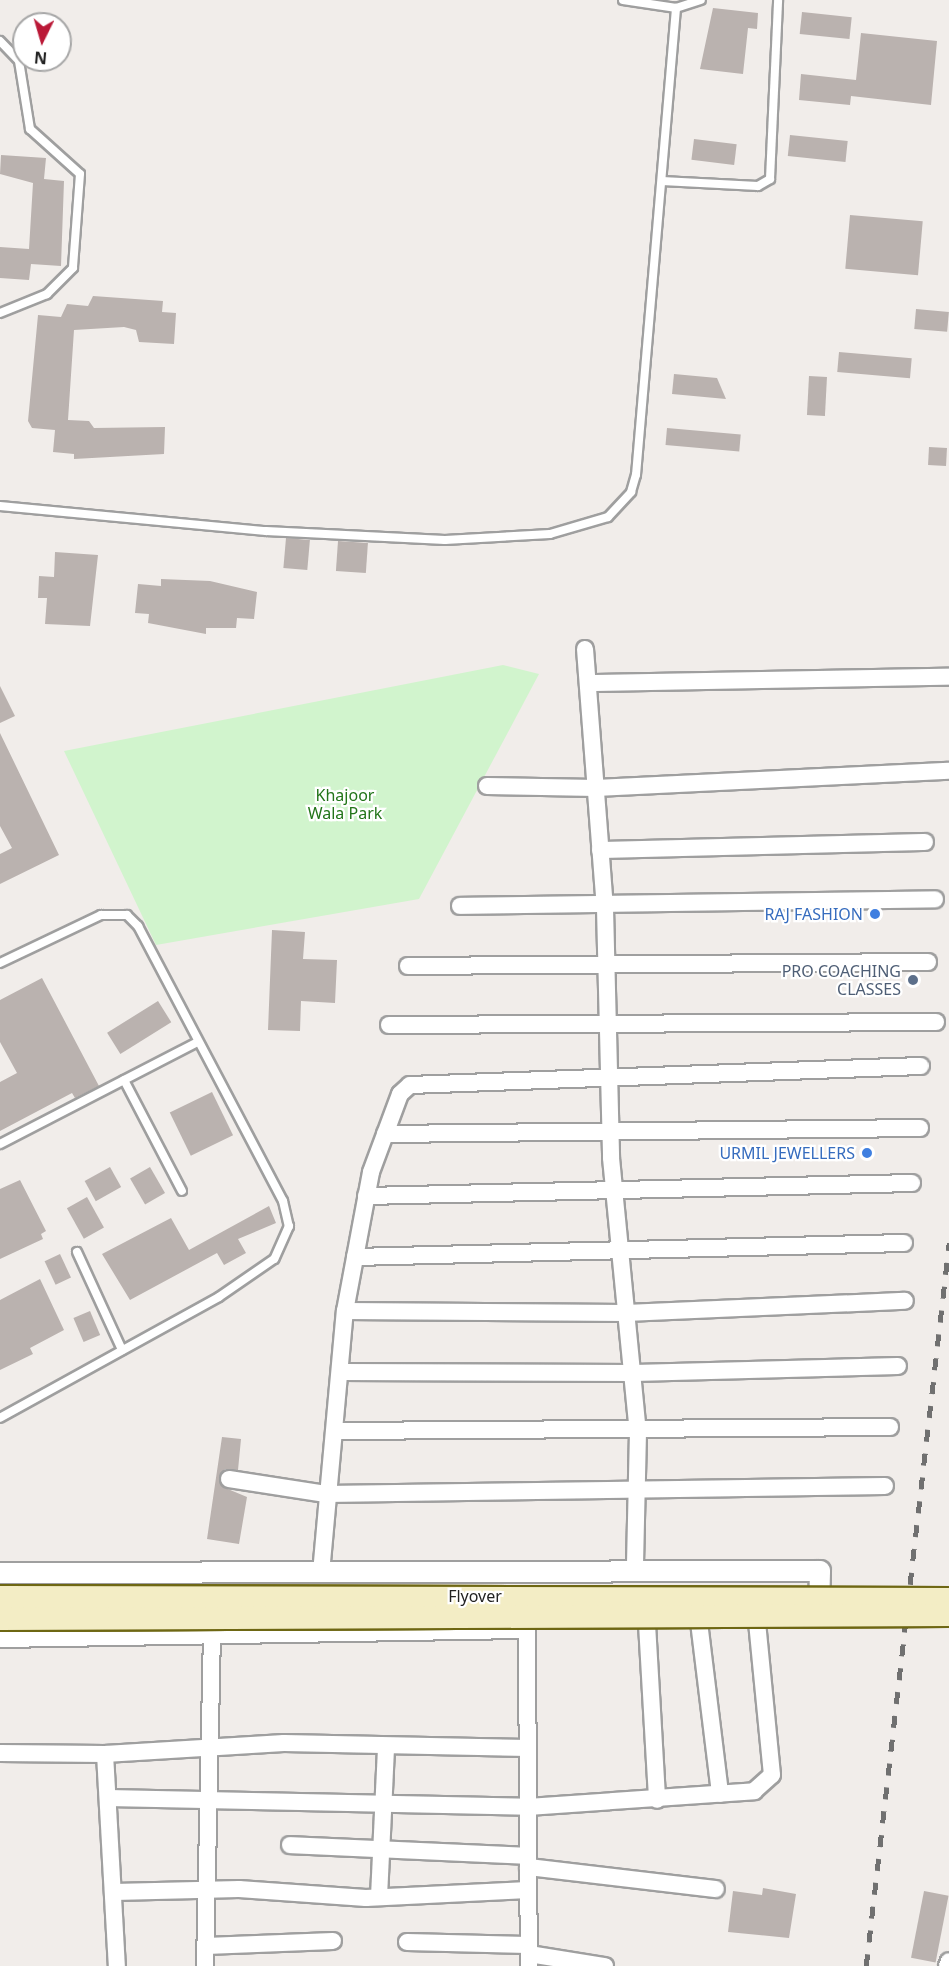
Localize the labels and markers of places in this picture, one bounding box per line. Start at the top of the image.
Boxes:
place label: RAJ FASHION [765,904,863,924]
marker: RAJ FASHION [868,907,882,921]
place label: PRO COACHING CLASSES [782,961,901,999]
marker: PRO COACHING CLASSES [906,973,920,987]
place label: URMIL JEWELLERS [719,1143,855,1163]
marker: URMIL JEWELLERS [860,1146,874,1160]

